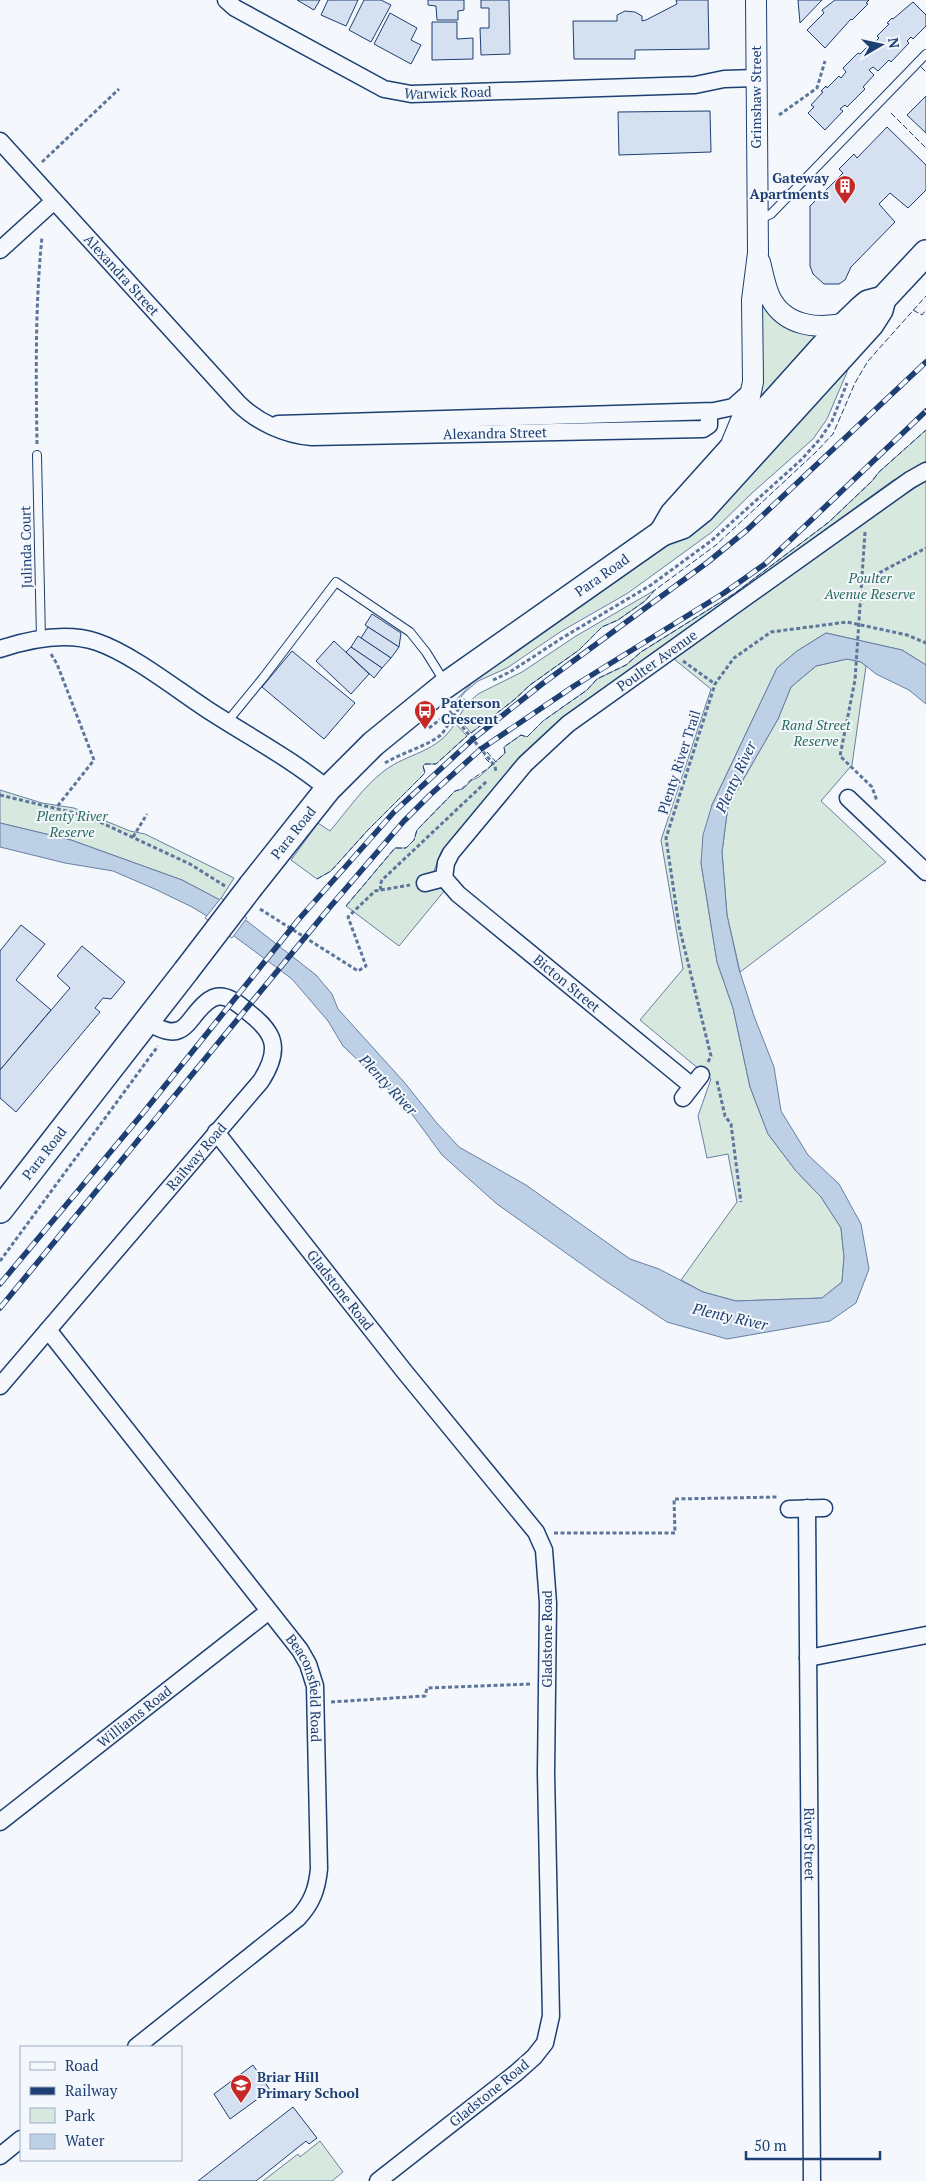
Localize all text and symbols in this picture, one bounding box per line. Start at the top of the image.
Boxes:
north arrow [856,20,906,70]
text: N [884,36,905,50]
street label: Grimshaw Street [746,44,765,149]
street label: Warwick Road [403,81,492,104]
place label: Gateway Apartments [749,168,830,203]
building icon: Gateway Apartments [833,174,857,205]
street label: Alexandra Street [80,230,165,320]
street label: Alexandra Street [443,422,548,443]
street label: Julinda Court [15,505,36,589]
street label: Para Road [571,549,633,601]
park label: Poulter Avenue Reserve [824,568,916,603]
street label: Poulter Avenue [613,625,701,695]
place label: Paterson Crescent [441,693,500,728]
bus stop icon: Paterson Crescent [413,699,437,730]
street label: Plenty River Trail [653,707,704,816]
park label: Rand Street Reserve [780,715,851,750]
water label: Plenty River [709,737,761,816]
street label: Para Road [266,802,320,863]
park label: Plenty River Reserve [35,806,108,841]
street label: Bicton Street [530,950,605,1017]
water label: Plenty River [355,1049,423,1120]
street label: Railway Road [162,1118,230,1194]
street label: Para Road [17,1122,71,1183]
street label: Gladstone Road [303,1245,378,1334]
water label: Plenty River [690,1297,771,1335]
street label: Gladstone Road [537,1590,556,1688]
street label: Beaconsfield Road [282,1630,326,1743]
street label: Williams Road [93,1681,176,1751]
street label: River Street [800,1807,820,1881]
legend [20,2046,182,2161]
street label: Gladstone Road [445,2054,533,2131]
text: Road [65,2055,98,2075]
place label: Briar Hill Primary School [257,2067,360,2102]
school or university icon: Briar Hill Primary School [229,2073,253,2104]
text: Railway [65,2080,118,2100]
text: Park [65,2105,95,2125]
scale bar [746,2128,880,2160]
text: Water [65,2130,105,2150]
text: 50 m [754,2135,787,2155]

